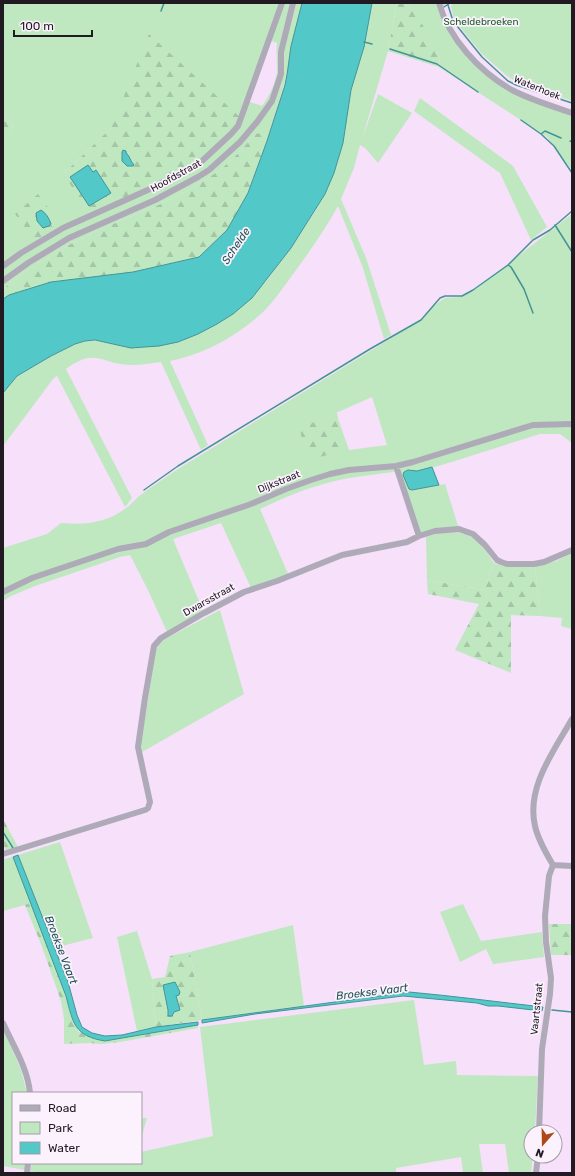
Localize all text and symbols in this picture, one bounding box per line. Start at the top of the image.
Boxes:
scale bar [14,12,92,38]
park label: Scheldebroeken [444,16,518,28]
text: 100 m [20,19,54,33]
street label: Waterhoek [512,73,563,103]
street label: Hoofdstraat [149,157,203,195]
water label: Schelde [219,225,253,267]
street label: Dijkstraat [256,468,302,496]
street label: Dwarsstraat [181,581,237,619]
water label: Broekse Vaart [42,914,80,987]
water label: Broekse Vaart [335,981,409,1003]
street label: Vaartstraat [528,982,546,1036]
legend [12,1092,142,1164]
text: Road [48,1101,76,1115]
text: Park [48,1121,74,1135]
north arrow [523,1124,563,1164]
text: Water [48,1141,80,1155]
text: N [534,1145,546,1160]

